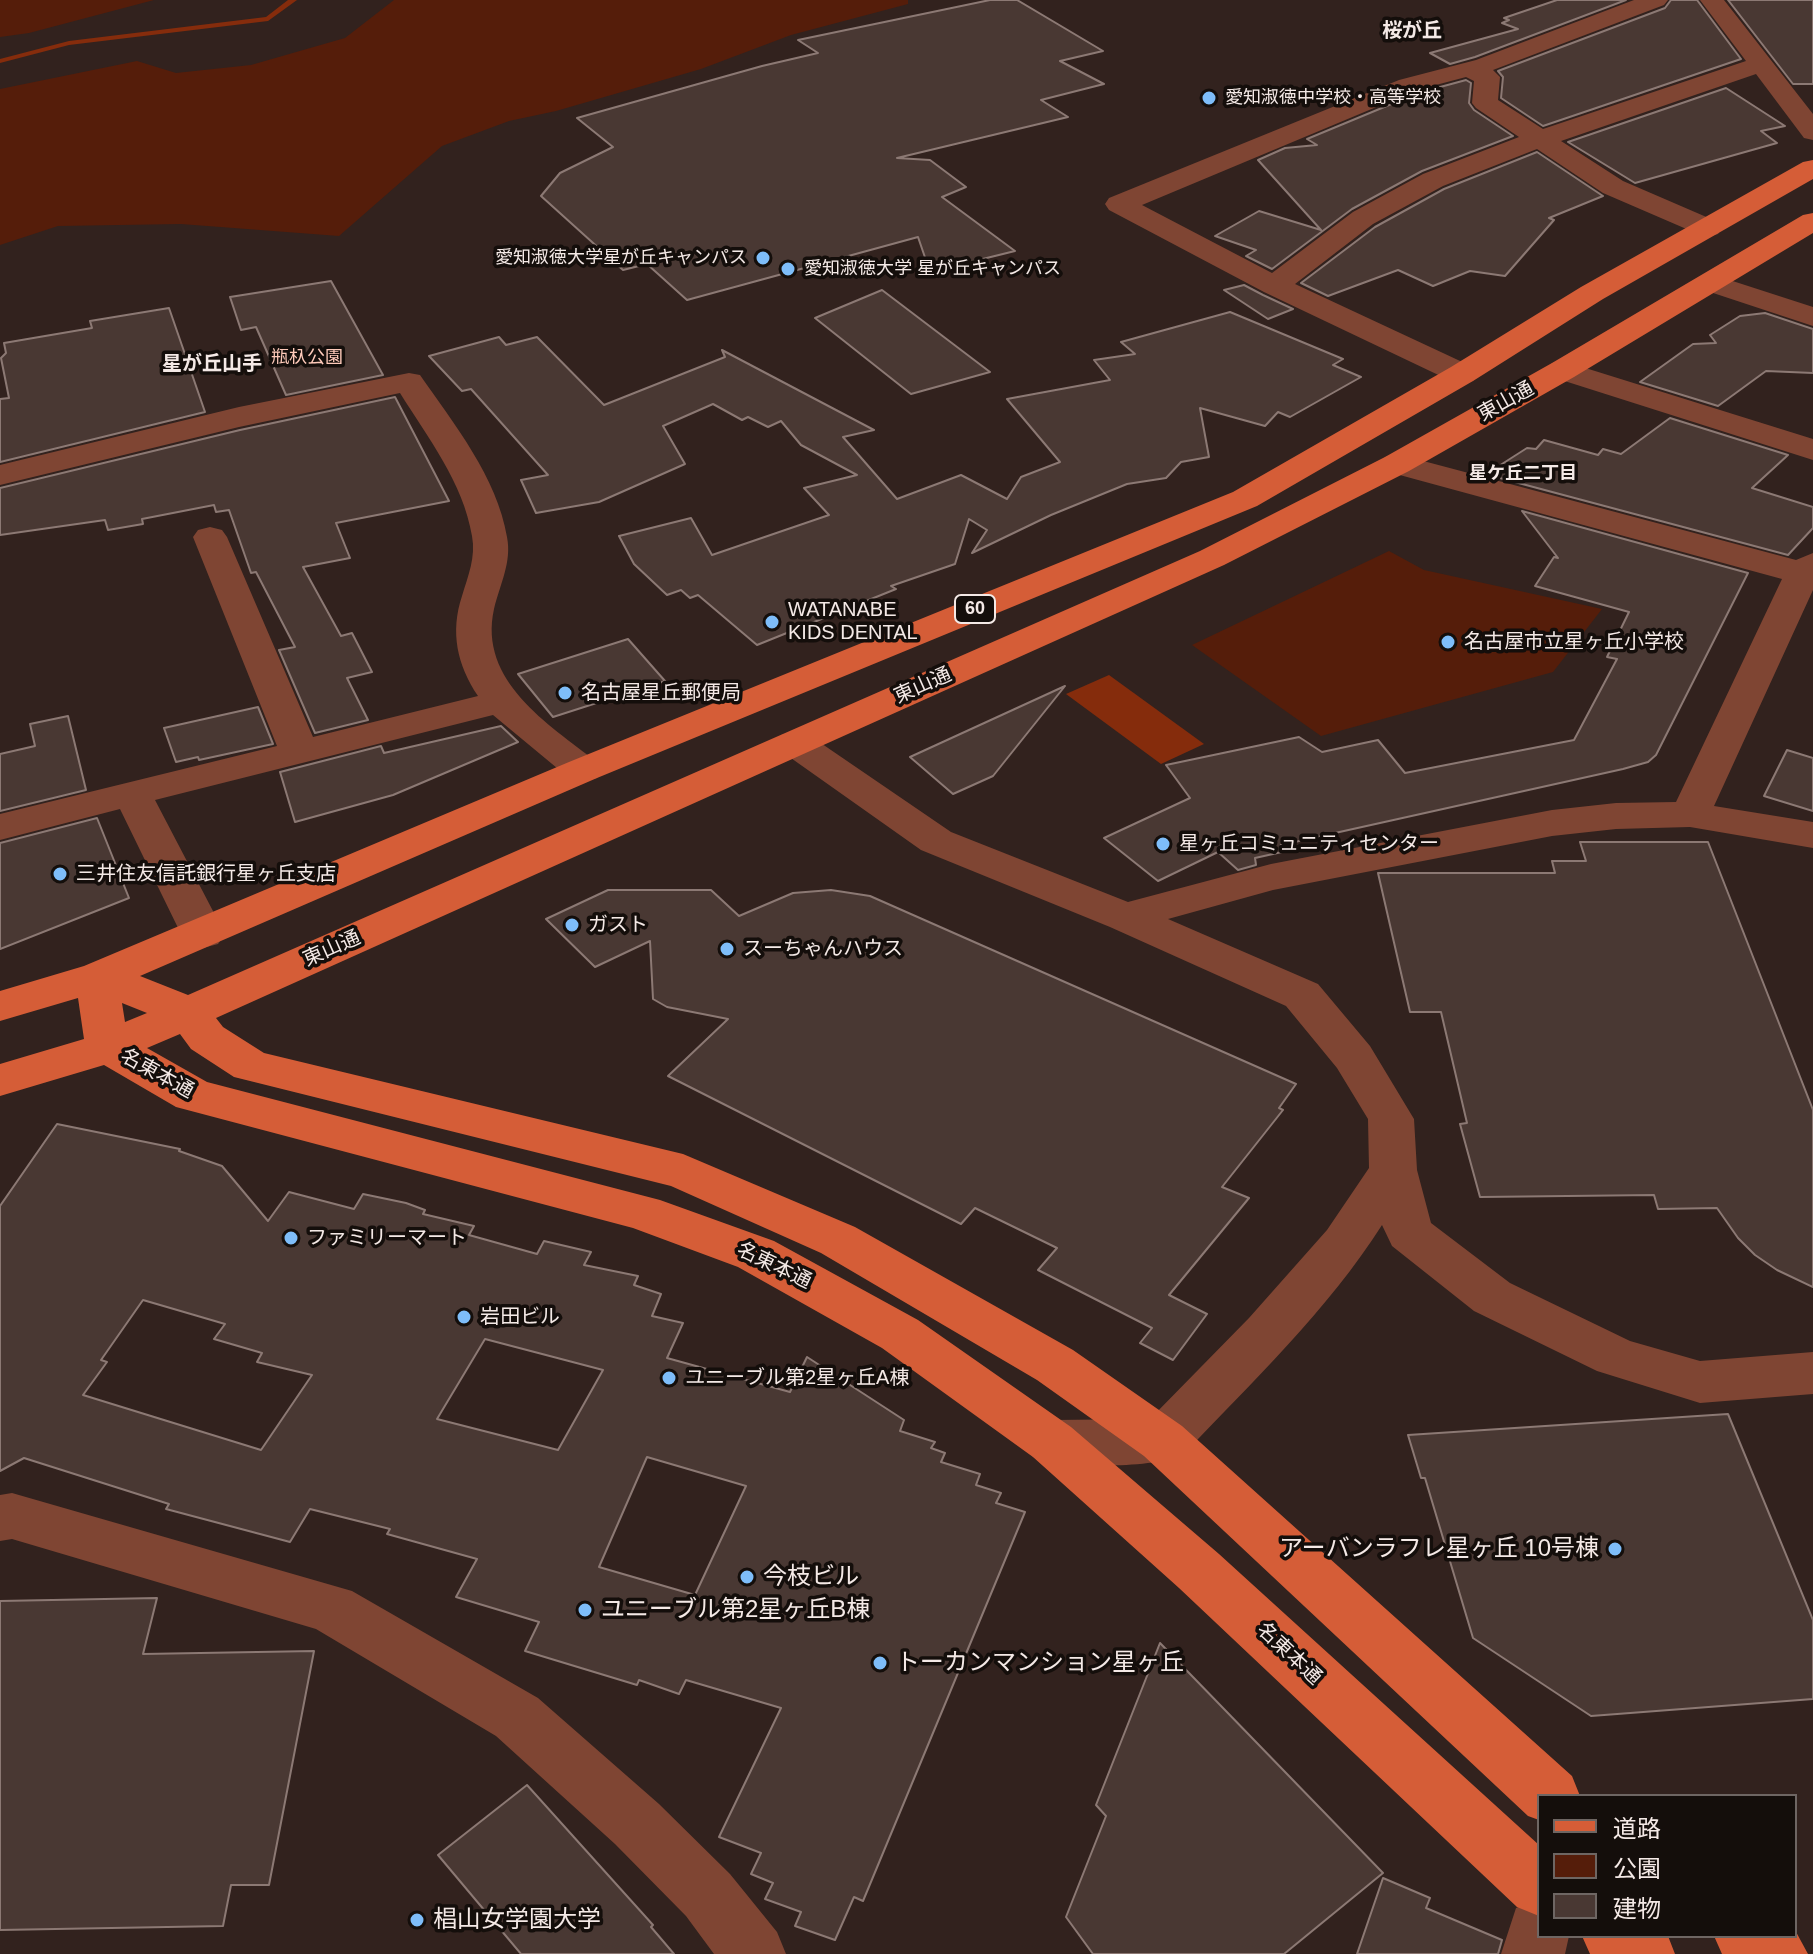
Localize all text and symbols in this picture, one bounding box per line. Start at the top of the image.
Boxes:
district label: 桜が丘 [1382,19,1442,43]
place label: 愛知淑徳中学校・高等学校 [1225,87,1441,109]
marker: 愛知淑徳中学校・高等学校 [1200,89,1218,107]
place label: 愛知淑徳大学星が丘キャンパス [495,247,747,269]
marker: 愛知淑徳大学星が丘キャンパス [754,249,772,267]
place label: 愛知淑徳大学 星が丘キャンパス [804,258,1061,280]
marker: 愛知淑徳大学 星が丘キャンパス [779,260,797,278]
park label: 瓶杁公園 [271,347,343,369]
district label: 星が丘山手 [162,352,262,376]
street label: 東山通 [1474,377,1538,427]
district label: 星ケ丘二丁目 [1469,463,1577,485]
road number: 60 [955,595,995,623]
place label: WATANABE KIDS DENTAL [788,598,918,645]
marker: WATANABE KIDS DENTAL [763,613,781,631]
place label: 名古屋市立星ヶ丘小学校 [1464,630,1684,654]
marker: 名古屋市立星ヶ丘小学校 [1439,633,1457,651]
street label: 東山通 [891,663,955,709]
place label: 名古屋星丘郵便局 [581,681,741,705]
marker: 名古屋星丘郵便局 [556,684,574,702]
place label: 星ヶ丘コミュニティセンター [1179,832,1439,856]
marker: 星ヶ丘コミュニティセンター [1154,835,1172,853]
place label: 三井住友信託銀行星ヶ丘支店 [76,862,336,886]
marker: 三井住友信託銀行星ヶ丘支店 [51,865,69,883]
place label: ガスト [588,913,648,937]
marker: ガスト [563,916,581,934]
street label: 東山通 [300,926,364,972]
place label: スーちゃんハウス [743,937,903,961]
marker: スーちゃんハウス [718,940,736,958]
street label: 名東本通 [116,1044,198,1104]
place label: ファミリーマート [307,1226,467,1250]
marker: ファミリーマート [282,1229,300,1247]
street label: 名東本通 [733,1238,815,1294]
place label: 岩田ビル [480,1305,560,1329]
marker: 岩田ビル [455,1308,473,1326]
place label: ユニーブル第2星ヶ丘A棟 [685,1366,909,1390]
marker: ユニーブル第2星ヶ丘A棟 [660,1369,678,1387]
place label: アーバンラフレ星ヶ丘 10号棟 [1279,1535,1599,1563]
marker: アーバンラフレ星ヶ丘 10号棟 [1606,1540,1624,1558]
place label: 今枝ビル [763,1563,859,1591]
marker: 今枝ビル [738,1568,756,1586]
place label: ユニーブル第2星ヶ丘B棟 [601,1596,870,1624]
marker: ユニーブル第2星ヶ丘B棟 [576,1601,594,1619]
street label: 名東本通 [1252,1618,1326,1690]
place label: トーカンマンション星ヶ丘 [896,1649,1184,1677]
marker: トーカンマンション星ヶ丘 [871,1654,889,1672]
legend [1537,1794,1797,1938]
text: 道路 [1613,1815,1661,1842]
text: 公園 [1613,1855,1661,1882]
text: 建物 [1613,1895,1661,1922]
place label: 椙山女学園大学 [433,1906,601,1934]
marker: 椙山女学園大学 [408,1911,426,1929]

